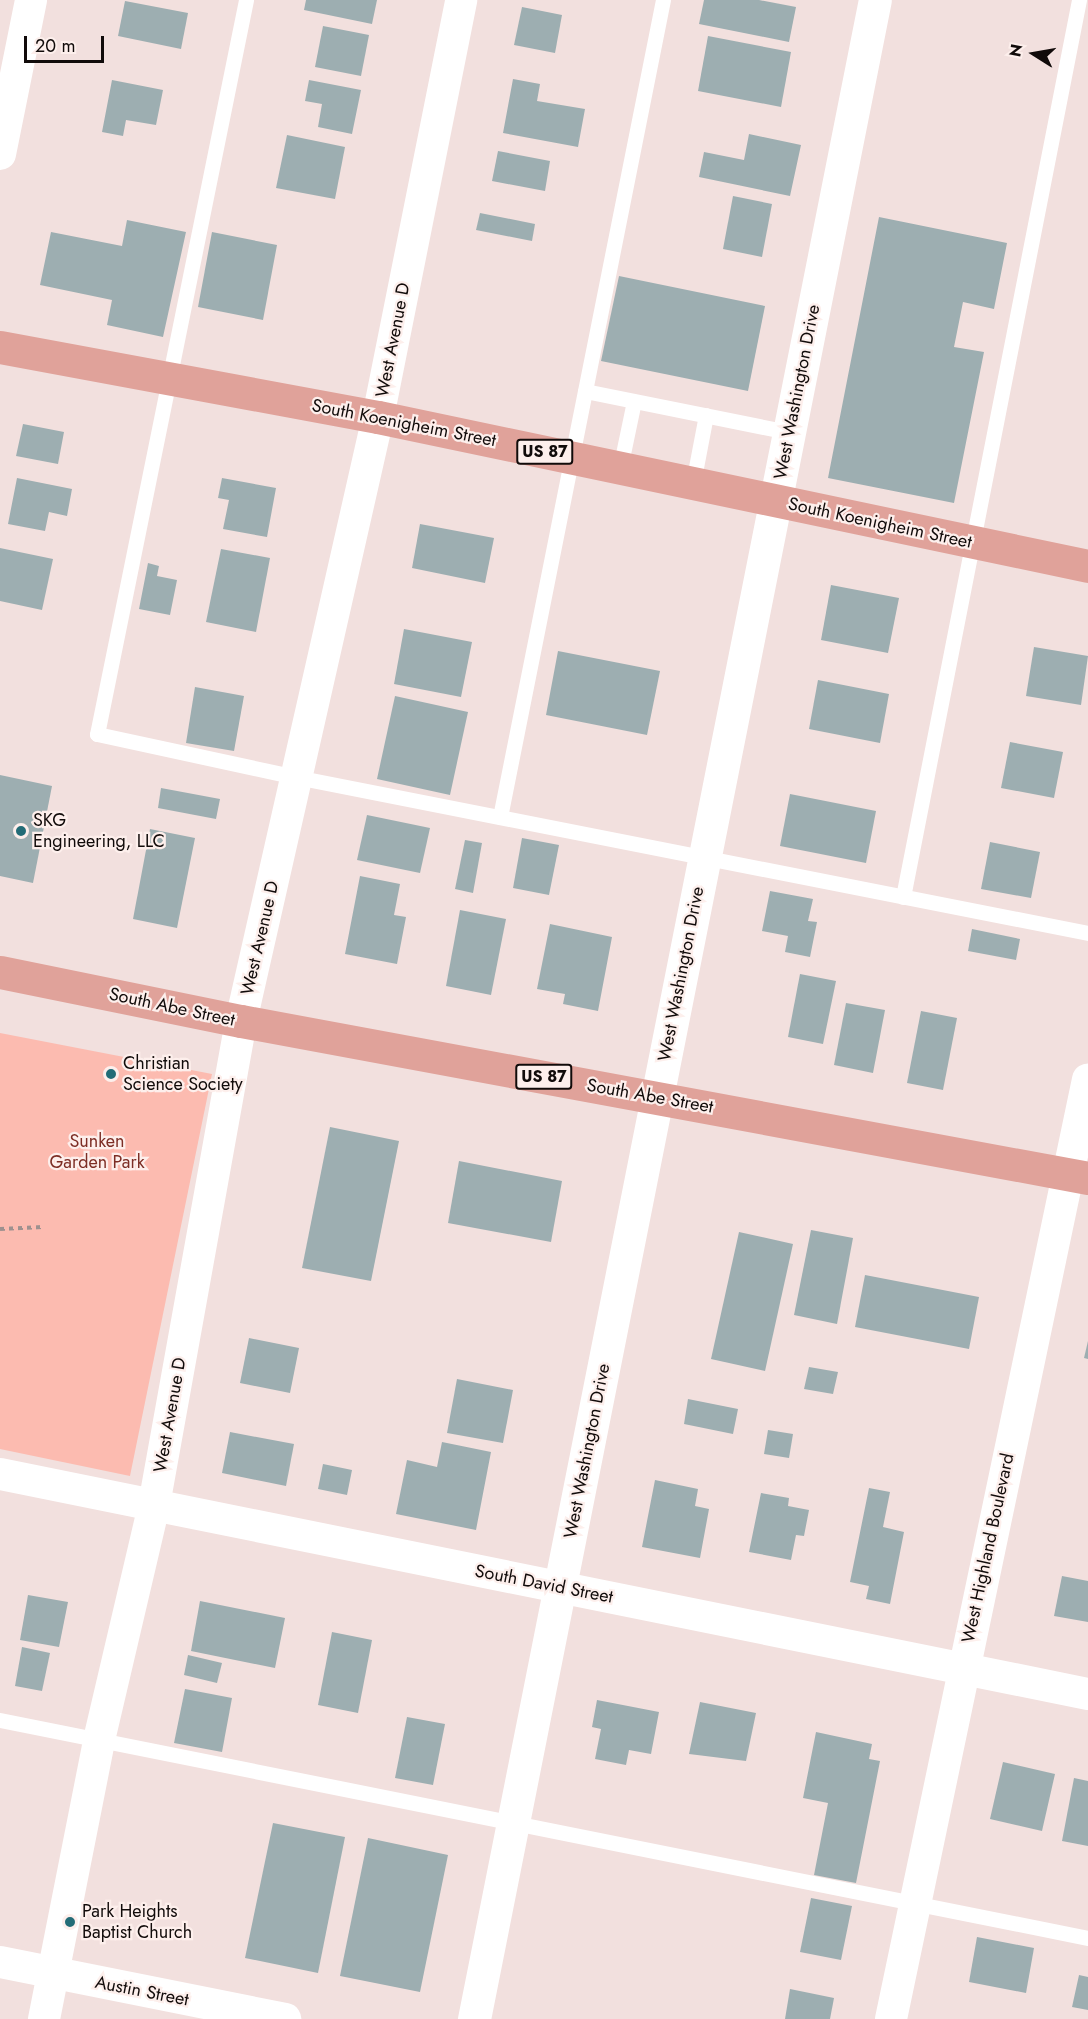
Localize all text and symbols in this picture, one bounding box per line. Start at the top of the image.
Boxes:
scale bar [27,24,106,62]
north arrow [1004,24,1064,84]
text: 20 m [35,33,75,59]
text: N [1003,42,1028,59]
street label: West Avenue D [371,281,415,399]
street label: West Washington Drive [769,303,825,481]
street label: South Koenigheim Street [310,395,498,451]
road number: US 87 [515,439,575,465]
street label: South Koenigheim Street [786,493,974,553]
place label: SKG Engineering, LLC [33,810,165,852]
marker: SKG Engineering, LLC [14,824,28,838]
street label: West Avenue D [236,879,284,997]
street label: West Washington Drive [653,885,709,1063]
street label: South Abe Street [107,983,237,1031]
place label: Christian Science Society [123,1053,243,1096]
road number: US 87 [514,1064,574,1090]
marker: Christian Science Society [104,1067,118,1081]
street label: South Abe Street [585,1074,715,1118]
park label: Sunken Garden Park [49,1131,145,1174]
street label: West Avenue D [149,1356,191,1474]
street label: West Washington Drive [559,1362,615,1540]
street label: West Highland Boulevard [957,1451,1019,1645]
street label: South David Street [473,1560,615,1608]
place label: Park Heights Baptist Church [82,1901,192,1944]
marker: Park Heights Baptist Church [63,1915,77,1929]
street label: Austin Street [93,1971,191,2011]

